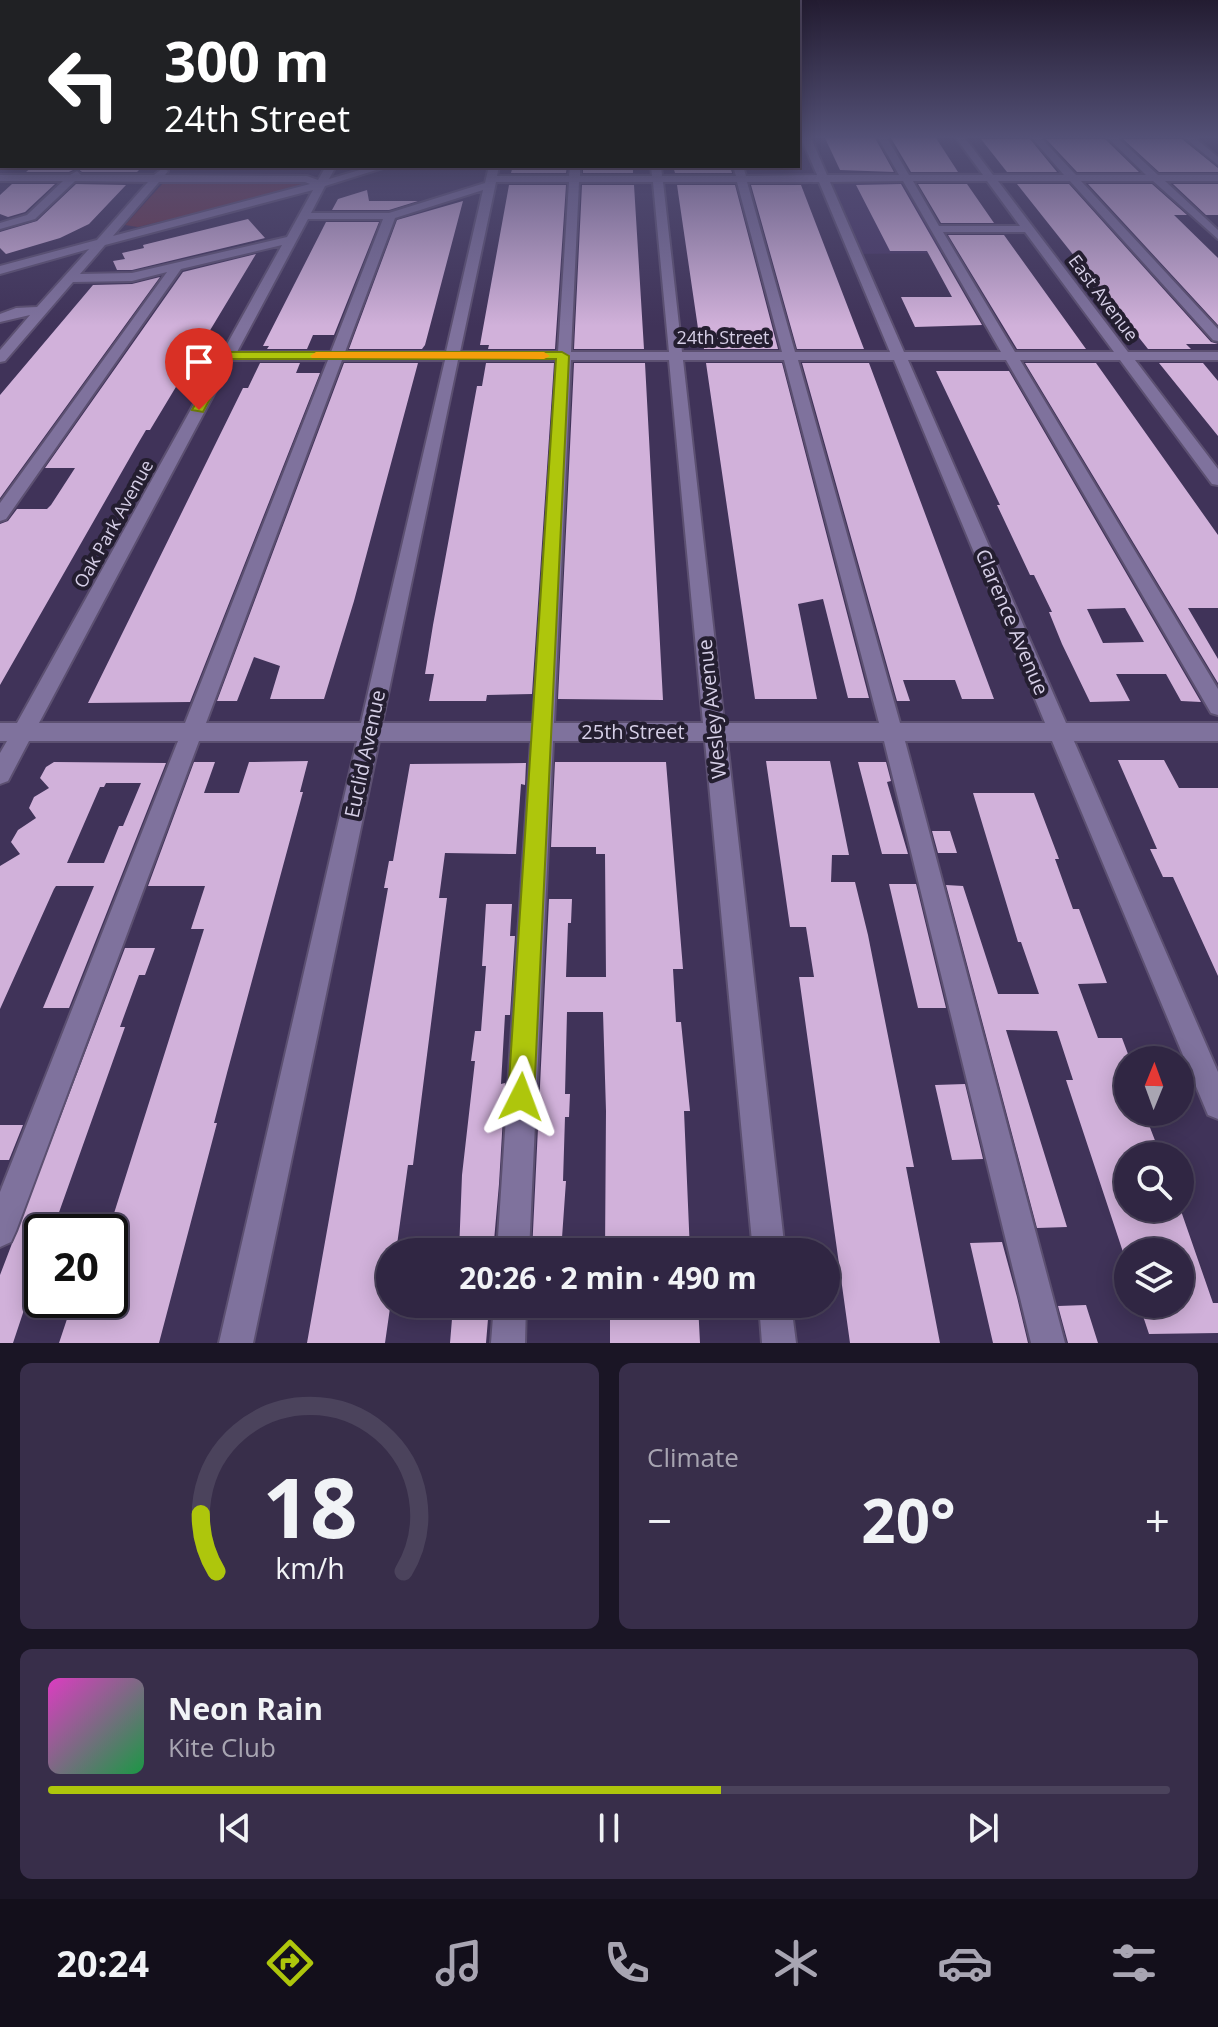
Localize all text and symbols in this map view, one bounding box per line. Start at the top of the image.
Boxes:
text: 300 m [164,22,330,98]
icon: left [32,32,136,136]
text: 24th Street [164,94,350,143]
street label: East Avenue [1063,249,1144,345]
street label: 24th Street [677,325,770,349]
pin [165,328,233,410]
icon: arrive [177,340,221,384]
street label: Oak Park Avenue [68,455,158,592]
street label: Clarence Avenue [970,545,1055,699]
street label: Wesley Avenue [691,638,732,780]
street label: Euclid Avenue [338,687,391,820]
street label: 25th Street [581,718,685,745]
north arrow [1114,1046,1194,1126]
map controls [1114,1046,1194,1318]
position arrow [479,1055,563,1139]
button: search [1114,1142,1194,1222]
speed limit sign: 20 [24,1214,128,1318]
button: layers [1114,1238,1194,1318]
text: 20:26 · 2 min · 490 m [459,1257,757,1298]
text: Climate [647,1439,739,1475]
text: 18 [262,1449,357,1562]
text: 20° [861,1479,956,1561]
text: − [647,1490,672,1550]
text: + [1145,1490,1170,1550]
text: km/h [275,1548,344,1587]
text: Neon Rain [168,1688,323,1729]
text: Kite Club [168,1729,276,1765]
icon: previous [213,1806,257,1850]
icon: pause [587,1806,631,1850]
icon: next [961,1806,1005,1850]
icon: directions [262,1935,318,1991]
icon: music [431,1935,487,1991]
icon: phone [599,1935,655,1991]
icon: climate [768,1935,824,1991]
icon: car [937,1935,993,1991]
icon: filters [1106,1935,1162,1991]
text: 20:24 [56,1939,149,1988]

